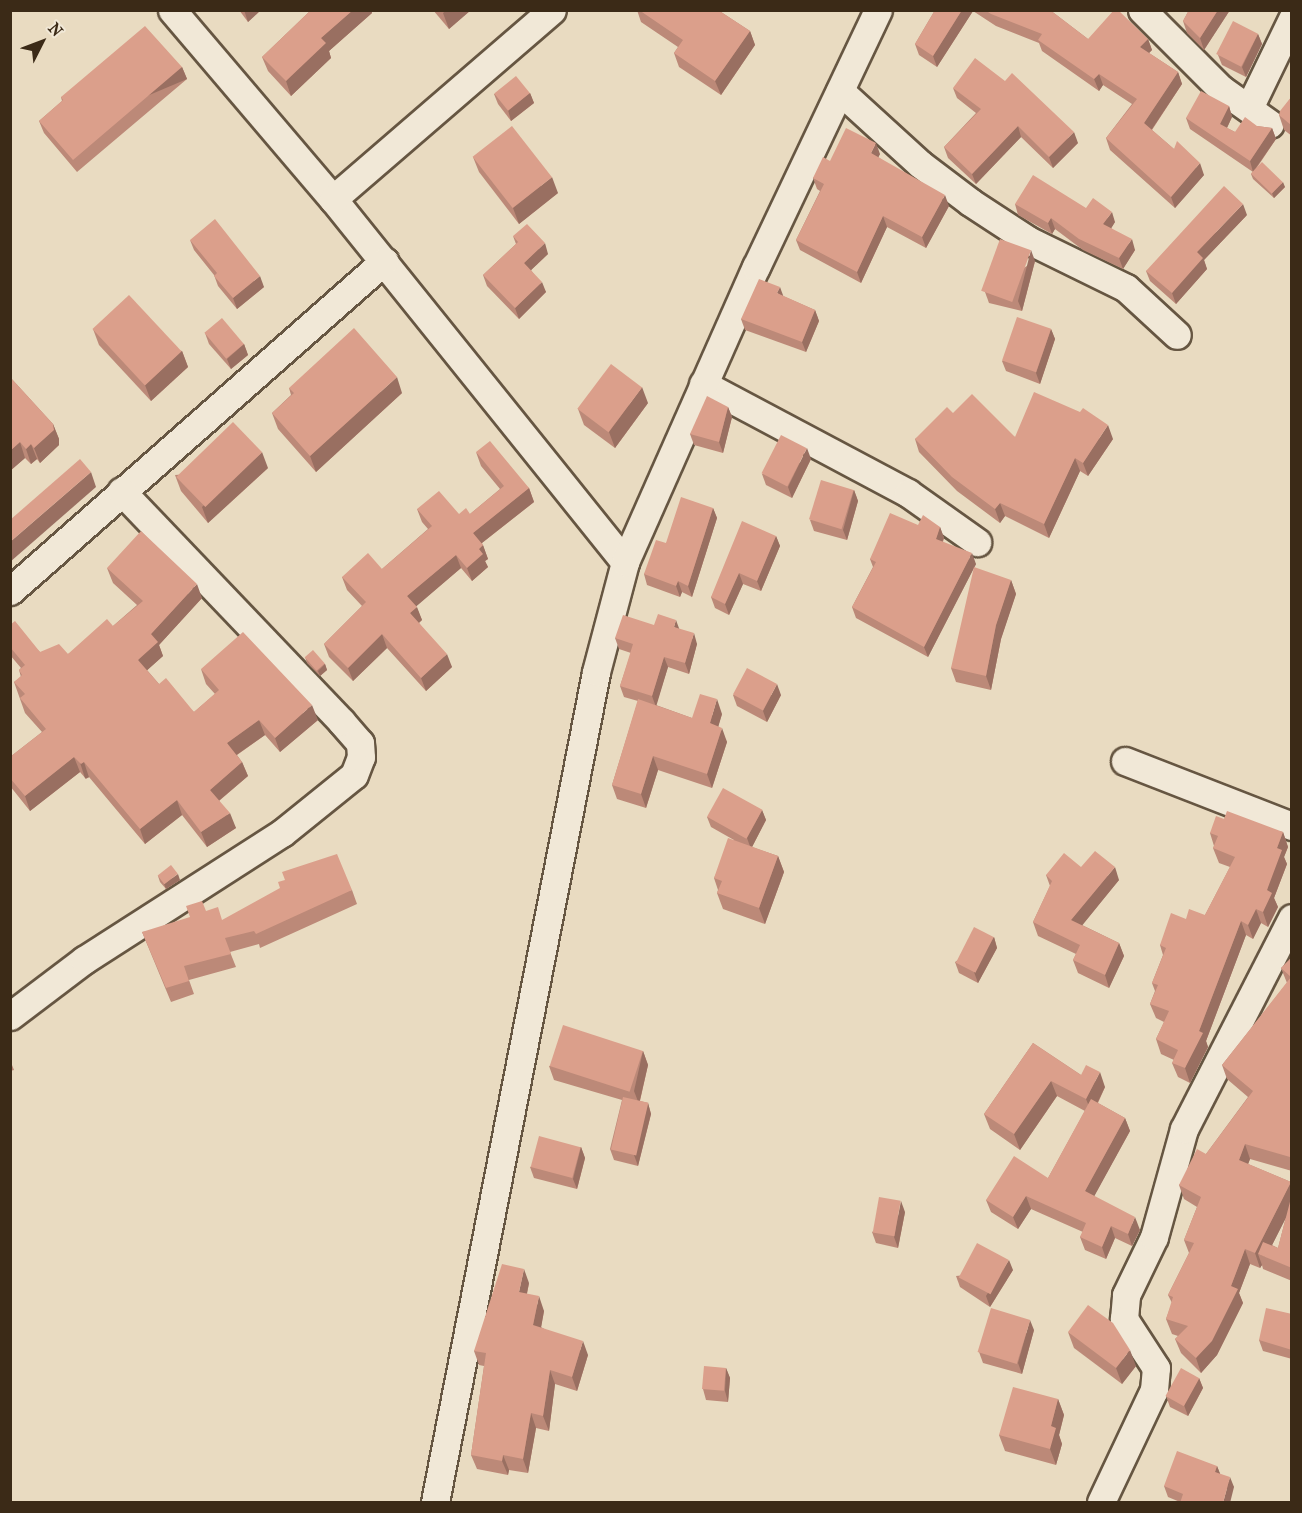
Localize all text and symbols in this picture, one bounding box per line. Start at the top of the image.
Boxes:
north arrow [12,12,72,72]
text: N [45,19,67,40]

